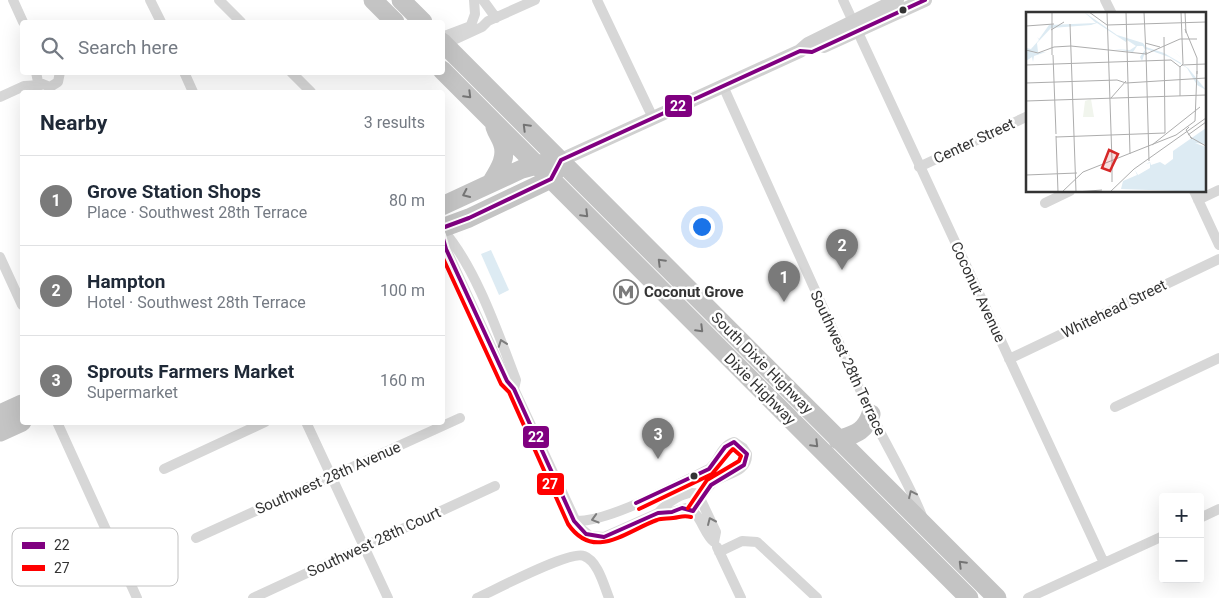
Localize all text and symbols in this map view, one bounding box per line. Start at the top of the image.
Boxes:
unlabelled marker [898,5,908,15]
inset map [1026,12,1206,192]
search box [20,20,445,75]
icon: search [38,34,66,62]
text: Search here [78,36,178,59]
one-way arrow [462,89,471,98]
line badge: 22 [664,94,693,118]
text: 22 [670,98,686,114]
text: Nearby [40,111,107,135]
text: 3 results [364,113,425,132]
street label: Center Street [931,114,1017,168]
one-way arrow [523,123,532,132]
text: Grove Station Shops [87,180,261,203]
one-way arrow [462,188,471,198]
text: 1 [51,191,61,210]
text: 80 m [389,191,425,210]
text: Place · Southwest 28th Terrace [87,203,307,222]
one-way arrow [580,208,589,217]
your location [689,214,715,240]
pin: 2 [826,229,858,270]
street label: Coconut Avenue [947,239,1009,345]
one-way arrow [658,259,667,268]
pin: 1 [768,261,800,302]
text: Hampton [87,270,165,293]
street label: Whitehead Street [1059,276,1169,342]
metro station icon: Coconut Grove [613,279,639,305]
text: 2 [51,281,61,300]
text: 100 m [380,281,425,300]
place label: Coconut Grove [644,283,744,301]
street label: Southwest 28th Terrace [806,288,890,438]
text: Hotel · Southwest 28th Terrace [87,293,306,312]
street label: South Dixie Highway [707,308,817,418]
one-way arrow [694,323,703,332]
one-way arrow [498,339,508,348]
street label: Dixie Highway [721,350,799,428]
text: Sprouts Farmers Market [87,360,294,383]
text: 3 [51,371,61,390]
text: 160 m [380,371,425,390]
text: Supermarket [87,383,178,402]
pin: 3 [642,418,674,459]
line badge: 22 [522,425,550,449]
text: 22 [528,429,544,445]
street label: Southwest 28th Avenue [252,438,404,518]
one-way arrow [809,438,818,447]
unlabelled marker [689,471,699,481]
line badge: 27 [536,472,565,496]
text: 27 [542,476,558,492]
one-way arrow [908,490,919,499]
map controls [1159,493,1204,583]
button: + [1159,493,1204,538]
street label: Southwest 28th Court [304,503,444,581]
one-way arrow [592,514,600,524]
one-way arrow [706,517,717,526]
legend [12,528,178,586]
text: 22 [54,537,70,553]
button: − [1159,538,1204,583]
text: 27 [54,560,70,576]
one-way arrow [959,560,968,569]

